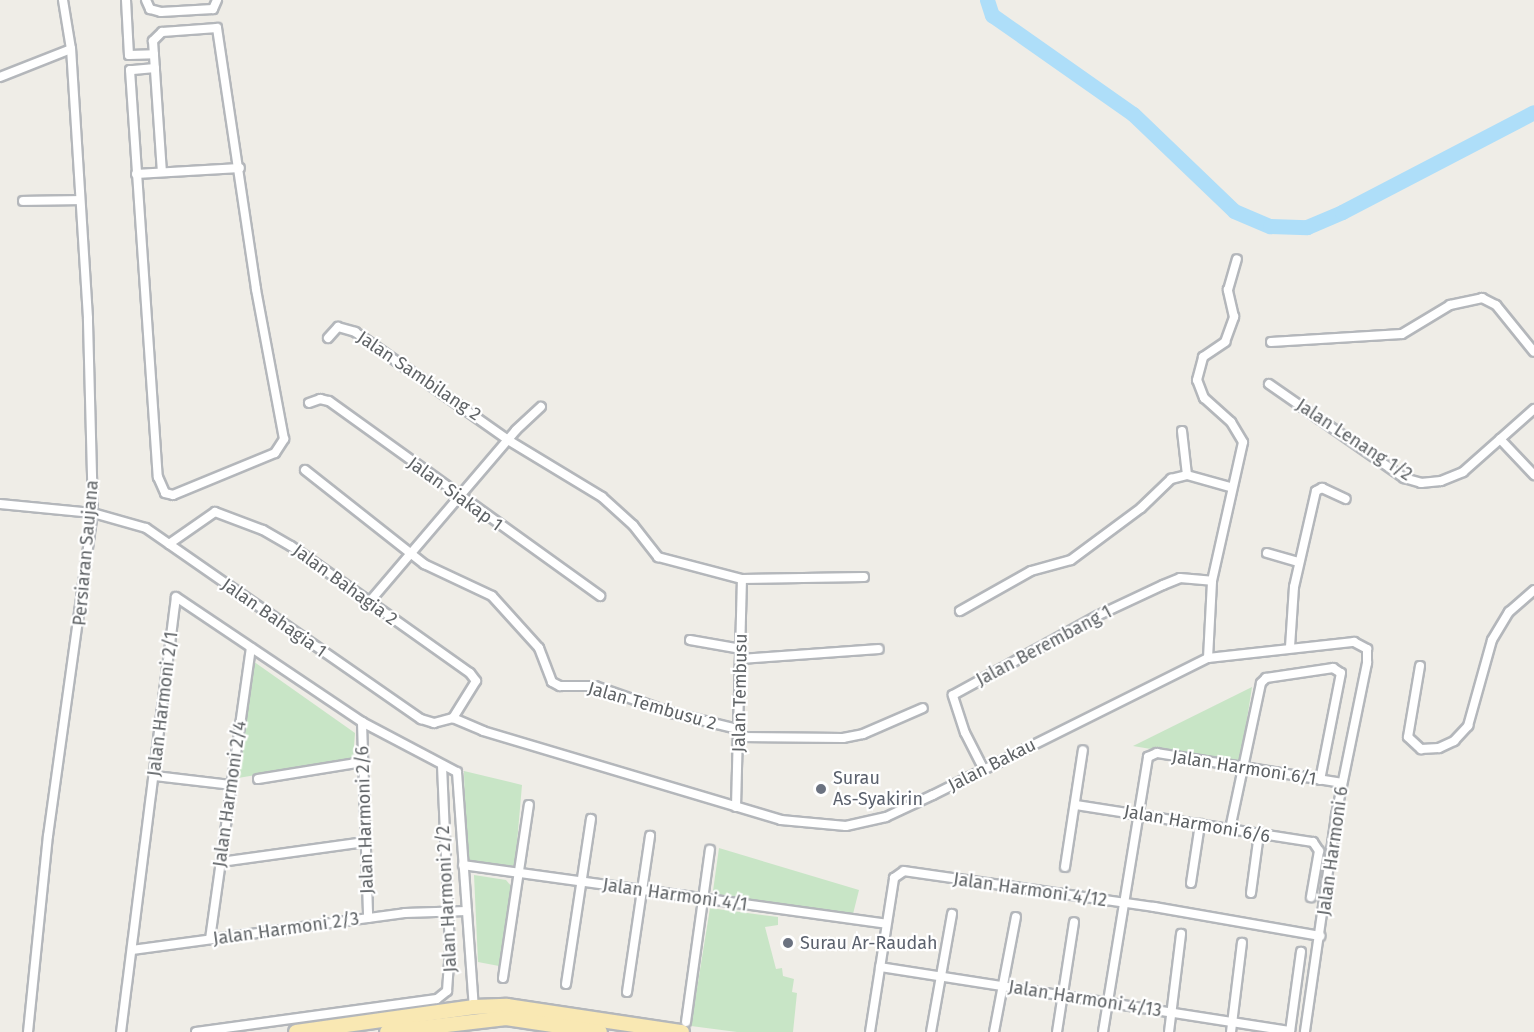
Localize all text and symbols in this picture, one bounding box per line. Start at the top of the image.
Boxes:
street label: Jalan Sambilang 2 [353,327,485,425]
street label: Jalan Lenang 1/2 [1292,394,1416,486]
street label: Jalan Siakap 1 [403,452,507,536]
street label: Persiaran Saujana [69,479,103,627]
street label: Jalan Bahagia 2 [288,540,402,630]
street label: Jalan Bahagia 1 [217,574,331,662]
street label: Jalan Berembang 1 [972,601,1116,691]
street label: Jalan Harmoni 2/1 [143,630,183,778]
street label: Jalan Tembusu [728,633,752,753]
street label: Jalan Tembusu 2 [585,677,719,735]
street label: Jalan Harmoni 2/4 [209,719,251,869]
street label: Jalan Bakau [945,734,1039,796]
street label: Jalan Harmoni 2/6 [352,746,378,894]
street label: Jalan Harmoni 6/1 [1170,746,1318,790]
place label: Surau As-Syakirin [833,768,923,810]
marker: Surau As-Syakirin [814,782,828,796]
street label: Jalan Harmoni 6 [1313,785,1353,917]
street label: Jalan Harmoni 6/6 [1122,800,1272,848]
street label: Jalan Harmoni 2/2 [432,825,462,973]
street label: Jalan Harmoni 4/12 [952,869,1108,911]
street label: Jalan Harmoni 4/1 [601,874,749,916]
street label: Jalan Harmoni 2/3 [212,908,360,950]
place label: Surau Ar-Raudah [800,932,938,954]
marker: Surau Ar-Raudah [781,936,795,950]
street label: Jalan Harmoni 4/13 [1007,976,1163,1022]

